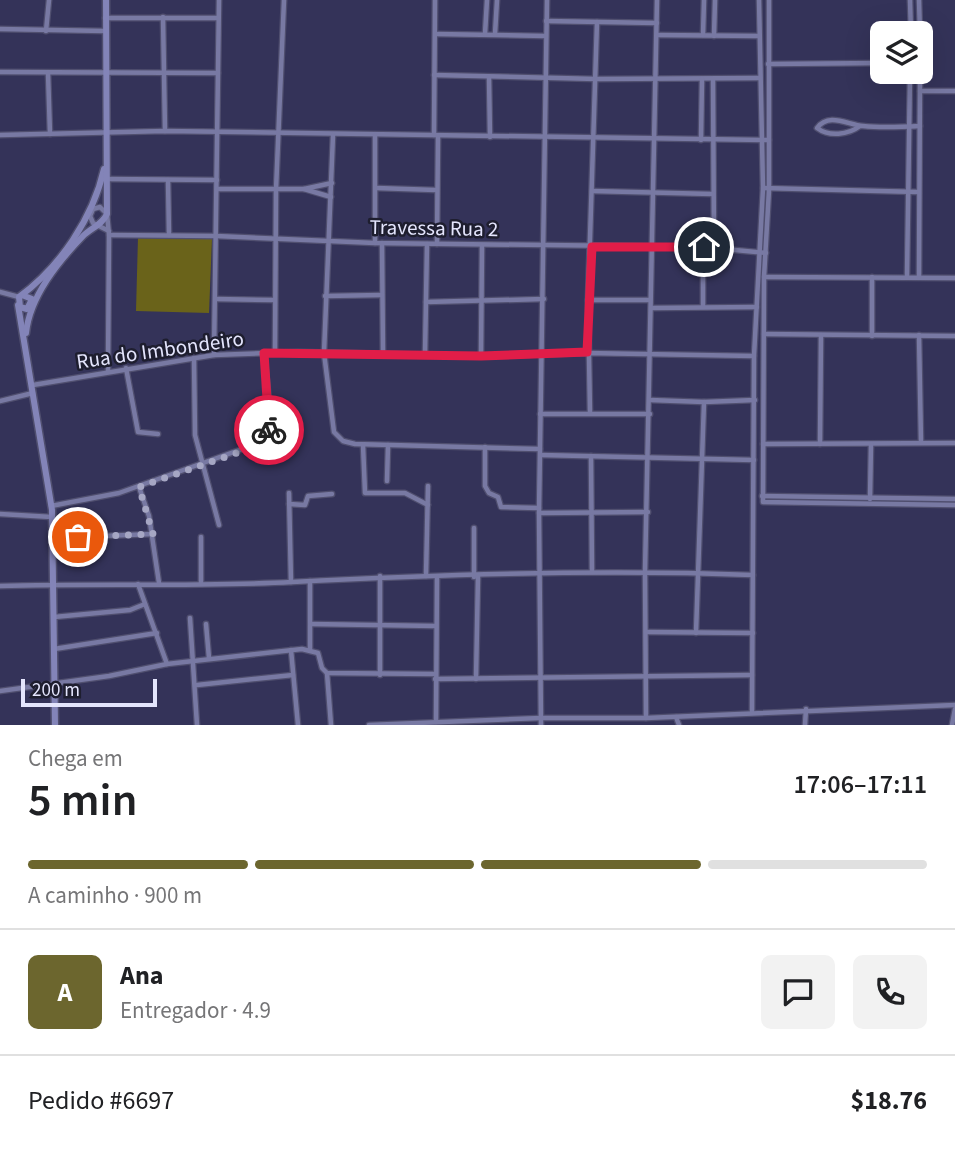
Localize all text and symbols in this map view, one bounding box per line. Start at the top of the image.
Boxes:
map controls [870,21,933,84]
button: layers [870,21,933,84]
street label: Travessa Rua 2 [369,212,499,244]
pin [674,217,734,277]
icon: home [685,228,723,266]
street label: Rua do Imbondeiro [74,323,246,377]
courier [234,395,304,465]
icon: bike [250,411,288,449]
pin [48,507,108,567]
icon: bag [59,518,97,556]
scale bar [21,676,158,708]
text: 200 m [32,677,80,704]
text: Chega em [28,742,123,775]
text: 17:06–17:11 [794,766,927,803]
text: 5 min [28,768,137,833]
text: A caminho · 900 m [28,879,202,912]
button: chat [761,955,835,1029]
button: phone [853,955,927,1029]
text: Ana [120,957,163,994]
text: A [58,974,72,1011]
text: Entregador · 4.9 [120,994,271,1027]
text: Pedido #6697 [28,1082,174,1119]
text: $18.76 [851,1082,927,1119]

